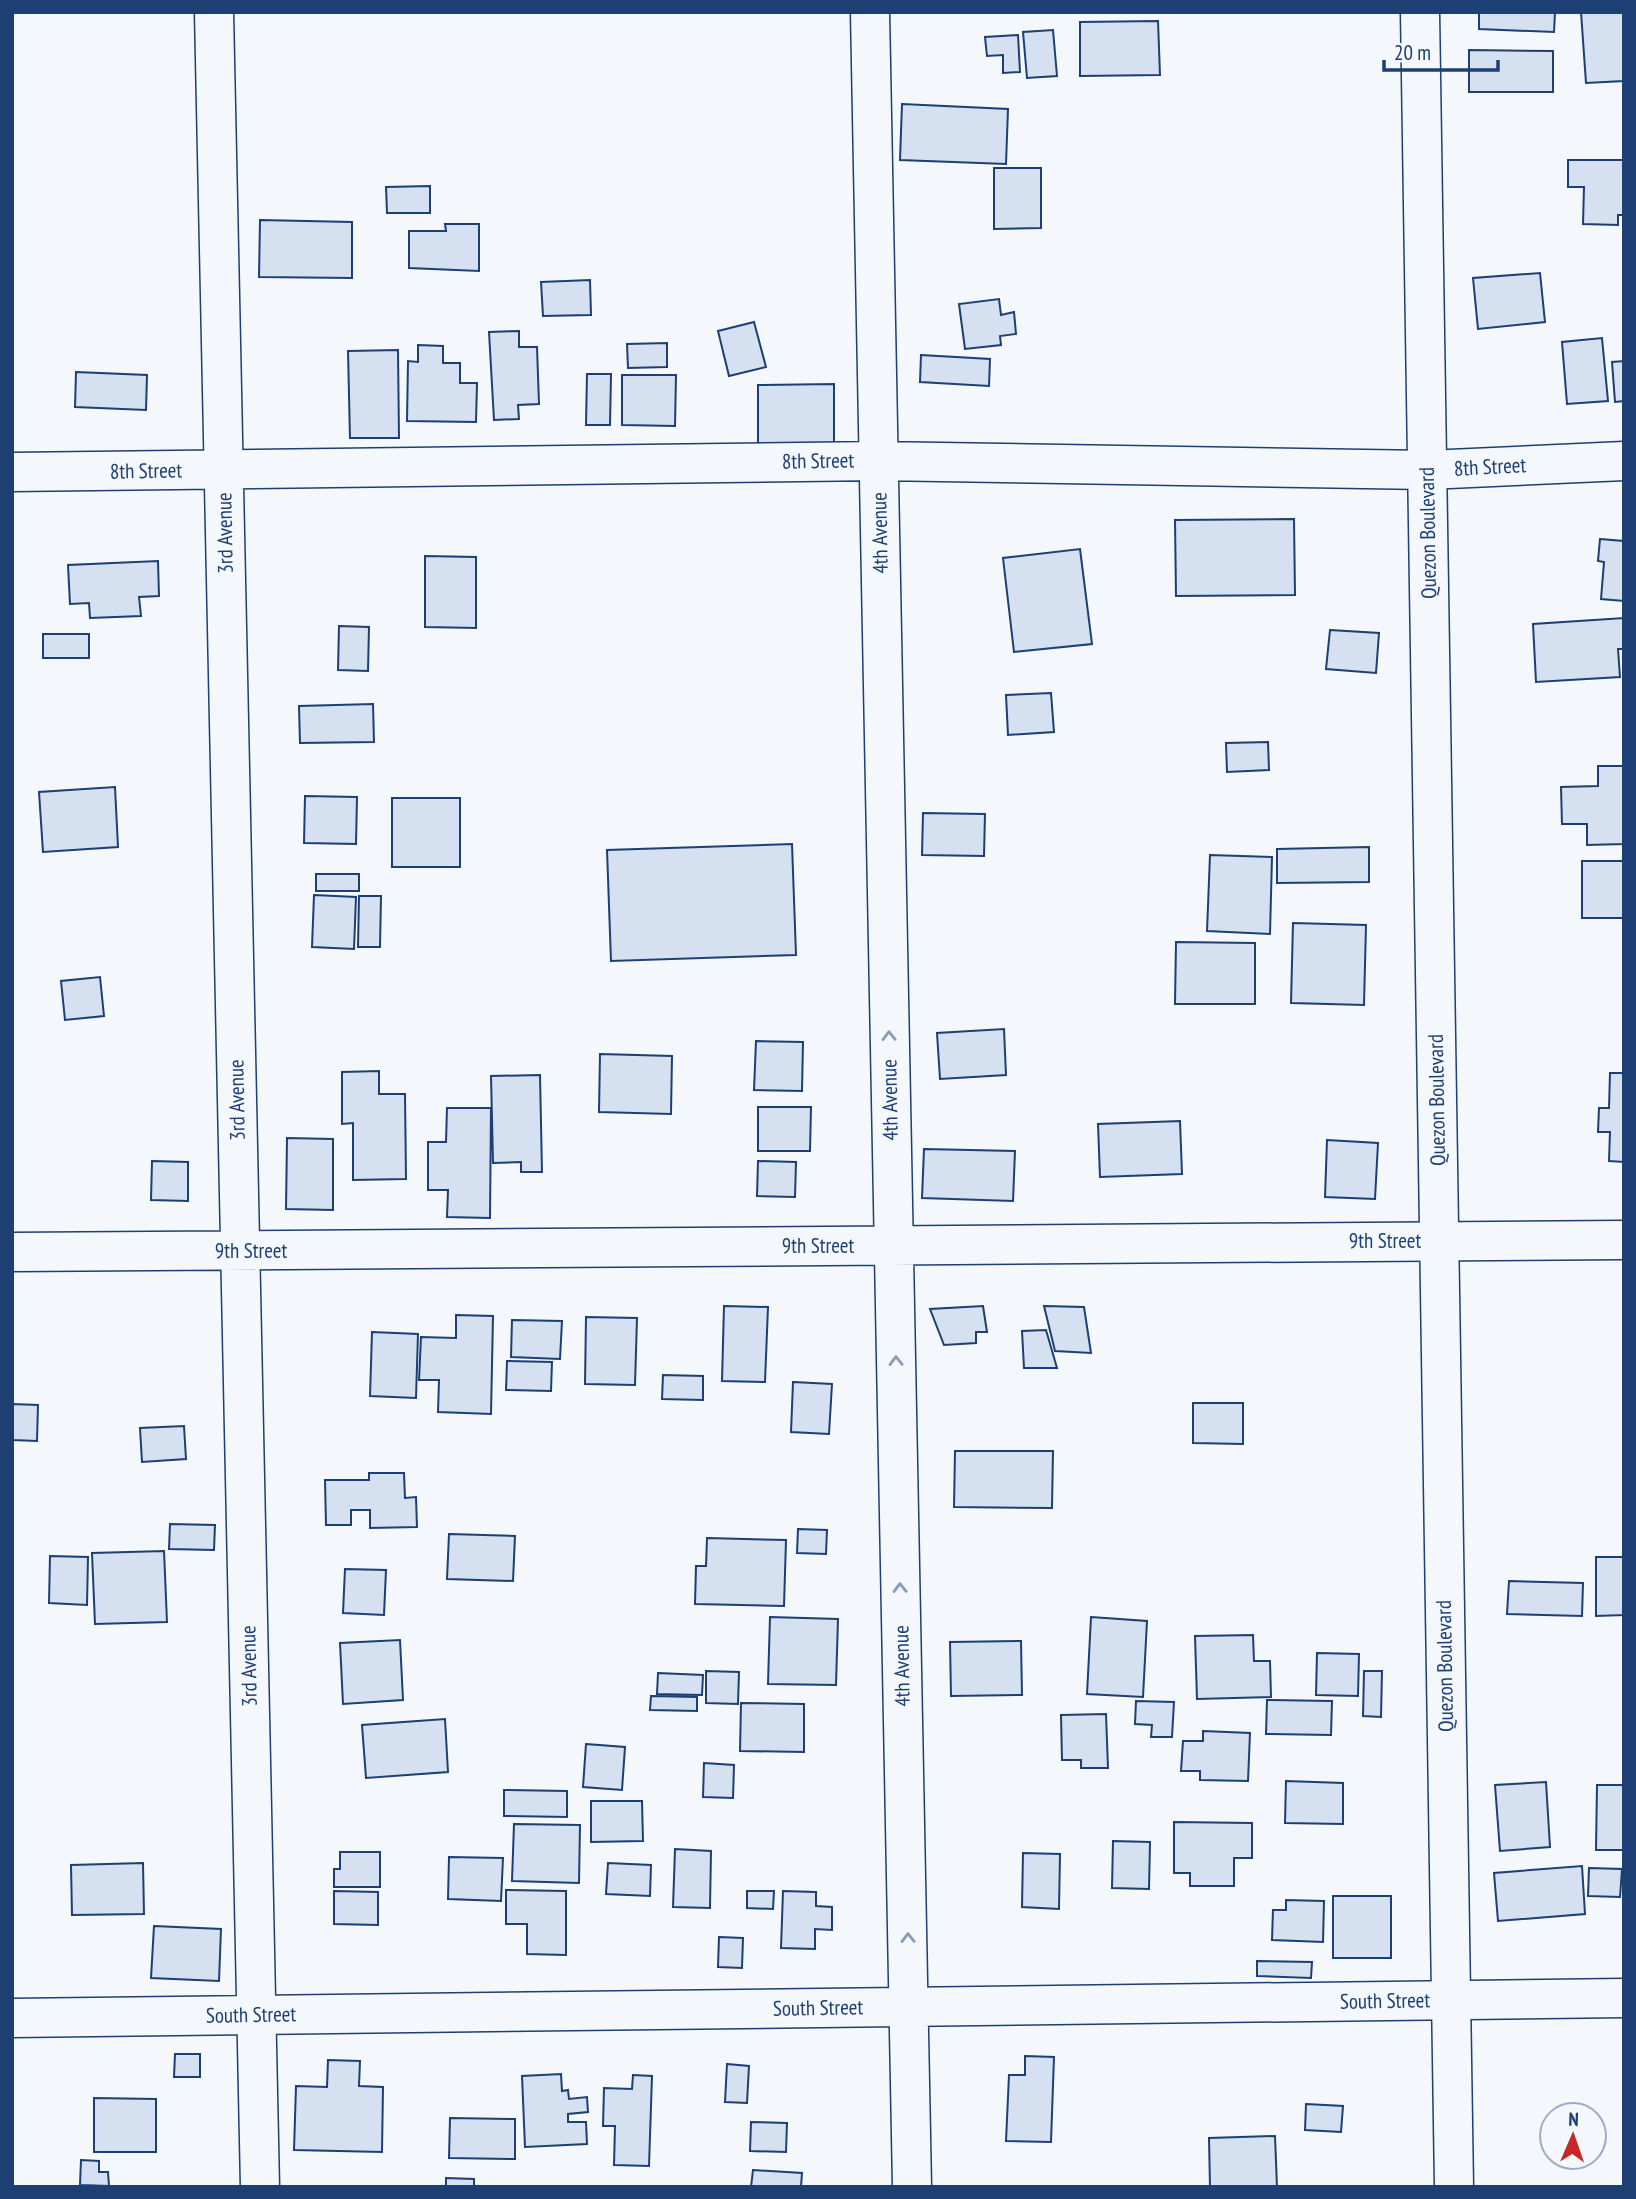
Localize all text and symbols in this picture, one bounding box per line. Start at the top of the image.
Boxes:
scale bar [1384,28,1498,72]
text: 20 m [1394,39,1431,66]
street label: 8th Street [782,446,855,475]
street label: 8th Street [1453,451,1527,482]
street label: 8th Street [110,456,183,485]
street label: Quezon Boulevard [1413,467,1442,599]
street label: 3rd Avenue [210,492,239,574]
street label: 4th Avenue [865,492,894,574]
one-way arrow [881,1030,897,1040]
street label: Quezon Boulevard [1422,1034,1451,1166]
street label: 3rd Avenue [222,1059,251,1141]
street label: 4th Avenue [875,1059,904,1141]
street label: 9th Street [1349,1227,1421,1254]
street label: 9th Street [782,1232,854,1259]
street label: 9th Street [215,1237,287,1264]
one-way arrow [888,1355,903,1366]
one-way arrow [893,1583,908,1594]
street label: Quezon Boulevard [1430,1600,1459,1732]
street label: 3rd Avenue [234,1625,263,1707]
street label: 4th Avenue [887,1625,916,1707]
one-way arrow [900,1933,916,1943]
street label: South Street [1340,1986,1430,2015]
street label: South Street [773,1993,863,2022]
street label: South Street [206,2000,296,2029]
north arrow [1538,2101,1608,2171]
text: N [1568,2107,1579,2131]

